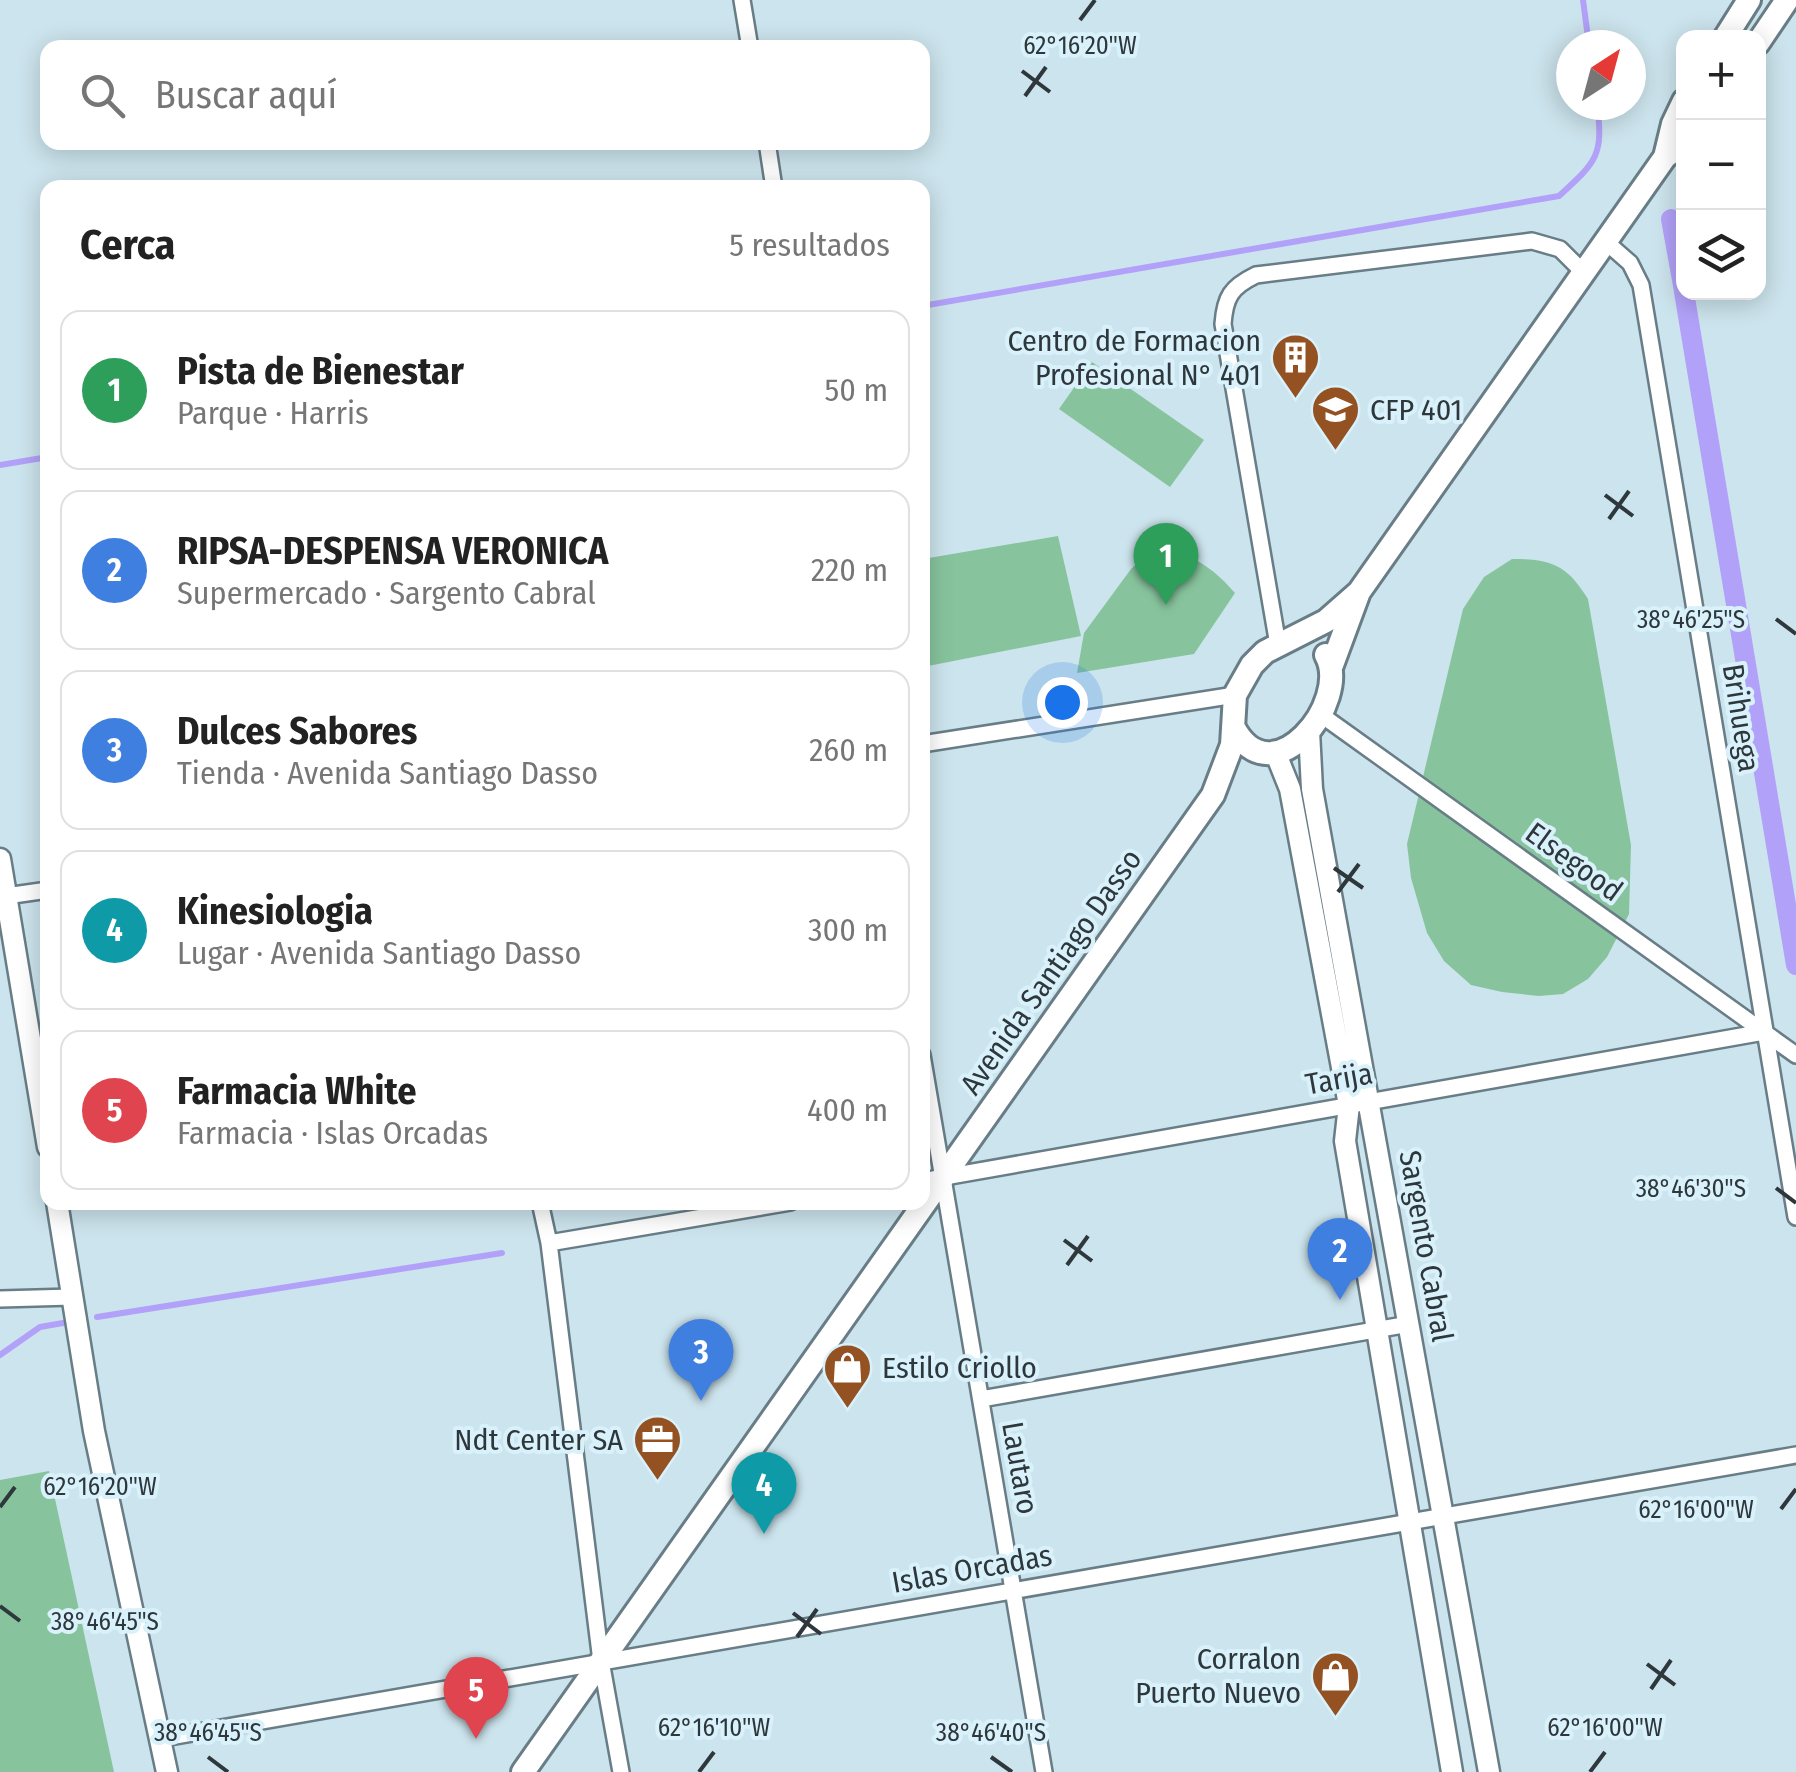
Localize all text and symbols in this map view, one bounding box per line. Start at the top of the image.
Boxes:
north arrow [1556,30,1646,120]
map controls [1676,30,1766,300]
button: + [1676,30,1766,120]
text: 62°16'20"W [1023,31,1137,61]
search box [40,40,930,150]
icon: search [75,68,130,123]
text: Buscar aquí [155,72,337,118]
button: − [1676,120,1766,210]
button: layers [1676,210,1766,300]
text: Cerca [80,220,175,270]
text: 5 resultados [729,226,890,264]
place label: Centro de Formacion Profesional N° 401 [1007,323,1261,393]
building icon: Centro de Formacion Profesional N° 401 [1270,332,1322,400]
text: Pista de Bienestar [177,348,464,394]
text: 1 [108,371,121,409]
text: 50 m [825,371,888,409]
school or university icon: CFP 401 [1309,384,1361,452]
place label: CFP 401 [1370,392,1462,428]
text: Parque · Harris [177,394,369,432]
pin: 1 [1134,522,1198,605]
text: RIPSA-DESPENSA VERONICA [177,528,609,574]
text: 2 [107,551,122,589]
text: 220 m [811,551,888,589]
text: Supermercado · Sargento Cabral [177,574,596,612]
text: 38°46'25"S [1637,605,1745,635]
street label: Brihuega [1715,661,1767,775]
your location [1037,677,1088,728]
text: Dulces Sabores [177,708,417,754]
text: 3 [107,731,122,769]
text: 260 m [809,731,888,769]
text: Tienda · Avenida Santiago Dasso [177,754,598,792]
street label: Elsegood [1519,815,1629,909]
street label: Avenida Santiago Dasso [953,842,1149,1102]
text: Kinesiologia [177,888,373,934]
text: 4 [106,911,123,949]
text: 300 m [808,911,888,949]
text: Lugar · Avenida Santiago Dasso [177,934,581,972]
street label: Tarija [1303,1055,1375,1103]
text: Farmacia White [177,1068,416,1114]
text: 5 [107,1091,122,1129]
text: 400 m [807,1091,888,1129]
text: Farmacia · Islas Orcadas [177,1114,488,1152]
street label: Sargento Cabral [1391,1148,1461,1344]
text: 38°46'30"S [1636,1174,1746,1204]
pin: 2 [1308,1218,1372,1300]
pin: 3 [668,1318,734,1401]
shop icon: Estilo Criollo [821,1342,873,1410]
place label: Estilo Criollo [882,1350,1037,1386]
office icon: Ndt Center SA [632,1414,684,1482]
street label: Lautaro [994,1419,1046,1517]
place label: Ndt Center SA [454,1422,623,1458]
pin: 4 [732,1452,796,1534]
text: 62°16'20"W [43,1472,157,1502]
text: 62°16'00"W [1638,1495,1754,1525]
street label: Islas Orcadas [889,1537,1055,1601]
text: 38°46'45"S [51,1607,159,1637]
place label: Corralon Puerto Nuevo [1135,1641,1301,1711]
shop icon: Corralon Puerto Nuevo [1310,1650,1362,1718]
pin: 5 [444,1656,508,1739]
text: 62°16'10"W [658,1713,770,1743]
text: 62°16'00"W [1547,1713,1663,1743]
text: 38°46'45"S [154,1718,262,1748]
text: 38°46'40"S [936,1718,1046,1748]

